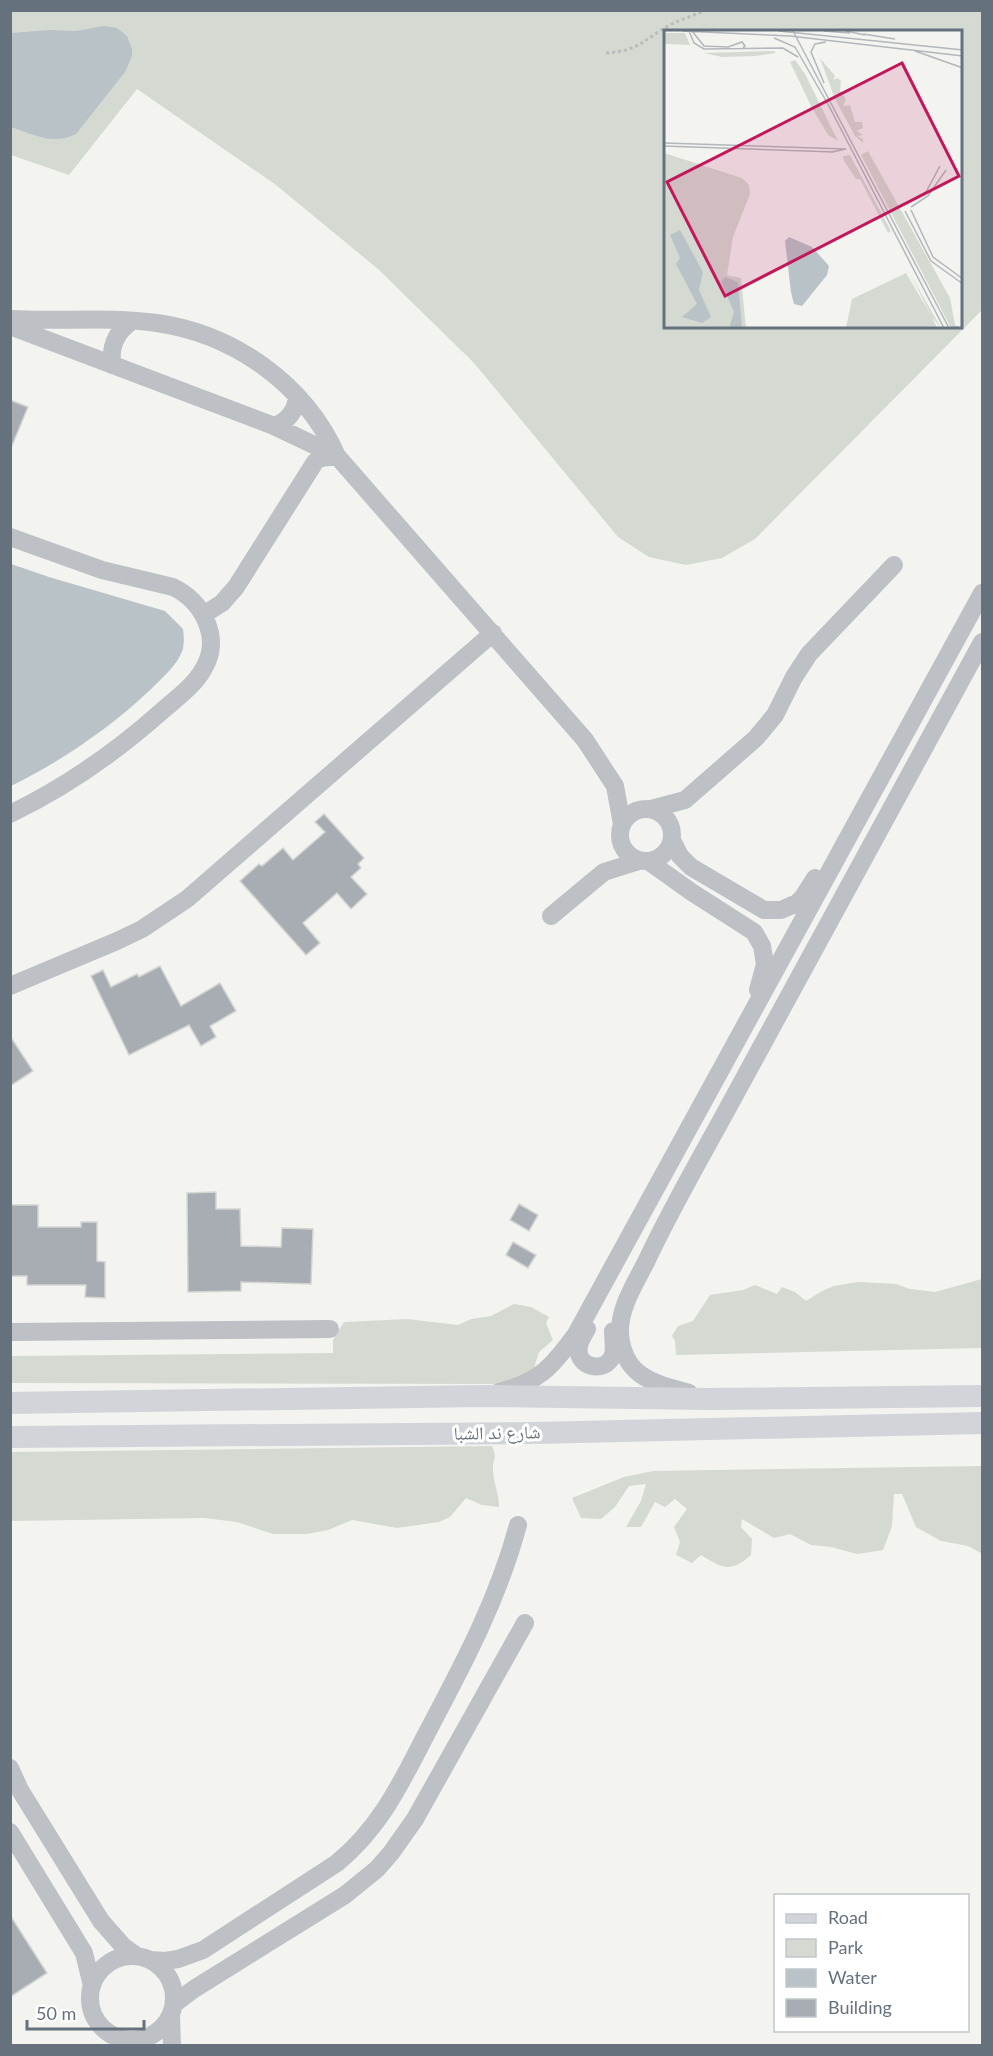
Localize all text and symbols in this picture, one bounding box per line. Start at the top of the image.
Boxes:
inset map [664,30,963,328]
street label: شارع ند الشبا [453,1420,541,1445]
legend [774,1894,969,2032]
text: Road [828,1906,868,1928]
text: Park [828,1936,864,1958]
text: Water [828,1966,877,1988]
scale bar [27,1993,144,2031]
text: Building [828,1996,892,2018]
text: 50 m [36,2002,76,2024]

